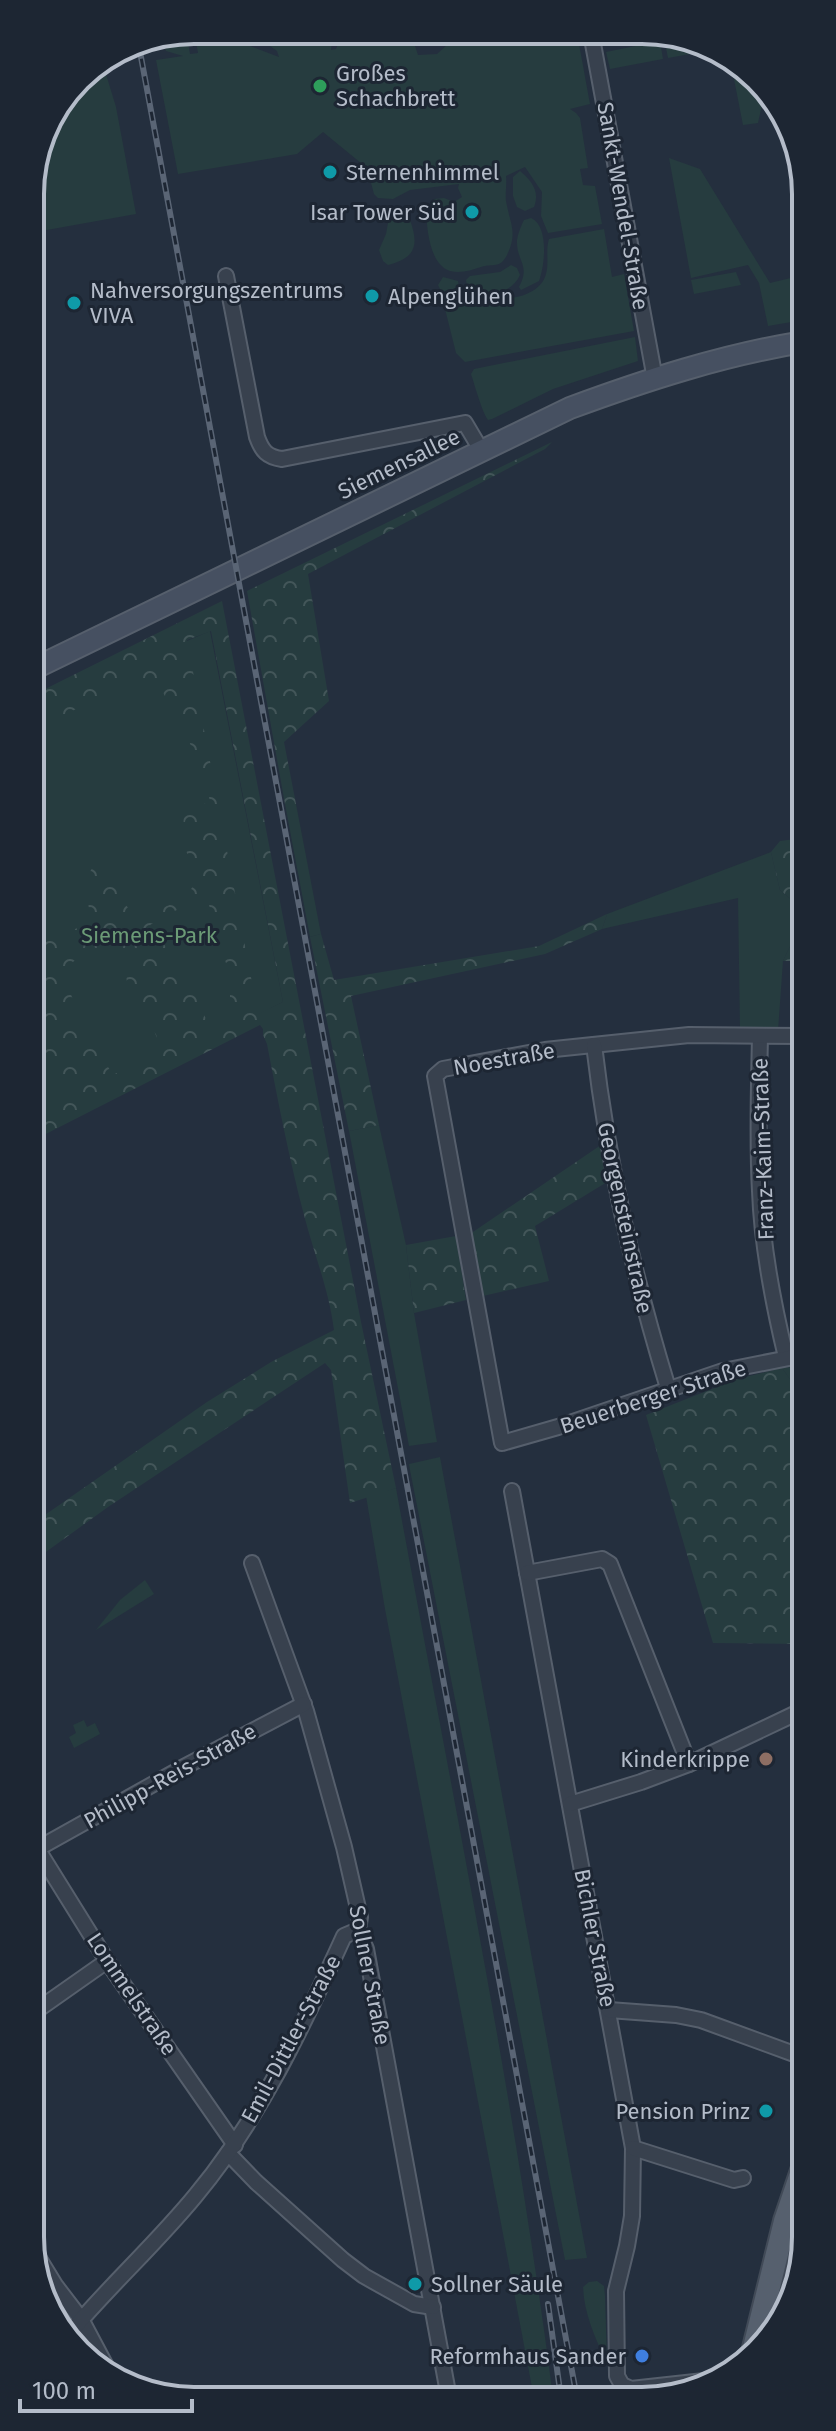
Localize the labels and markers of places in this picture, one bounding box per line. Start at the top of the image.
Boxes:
place label: Großes Schachbrett [336,60,456,112]
marker: Großes Schachbrett [311,77,329,95]
place label: Sternenhimmel [346,159,499,186]
marker: Sternenhimmel [321,163,339,181]
place label: Isar Tower Süd [310,199,456,226]
marker: Isar Tower Süd [463,203,481,221]
place label: Nahversorgungszentrums VIVA [90,277,343,329]
place label: Alpenglühen [388,283,513,310]
marker: Alpenglühen [363,287,381,305]
marker: Nahversorgungszentrums VIVA [65,294,83,312]
place label: Kinderkrippe [620,1746,750,1773]
marker: Kinderkrippe [757,1750,775,1768]
place label: Pension Prinz [615,2098,750,2125]
marker: Pension Prinz [757,2102,775,2120]
place label: Sollner Säule [431,2271,563,2298]
marker: Sollner Säule [406,2275,424,2293]
place label: Reformhaus Sander [429,2343,627,2370]
marker: Reformhaus Sander [633,2347,651,2365]

